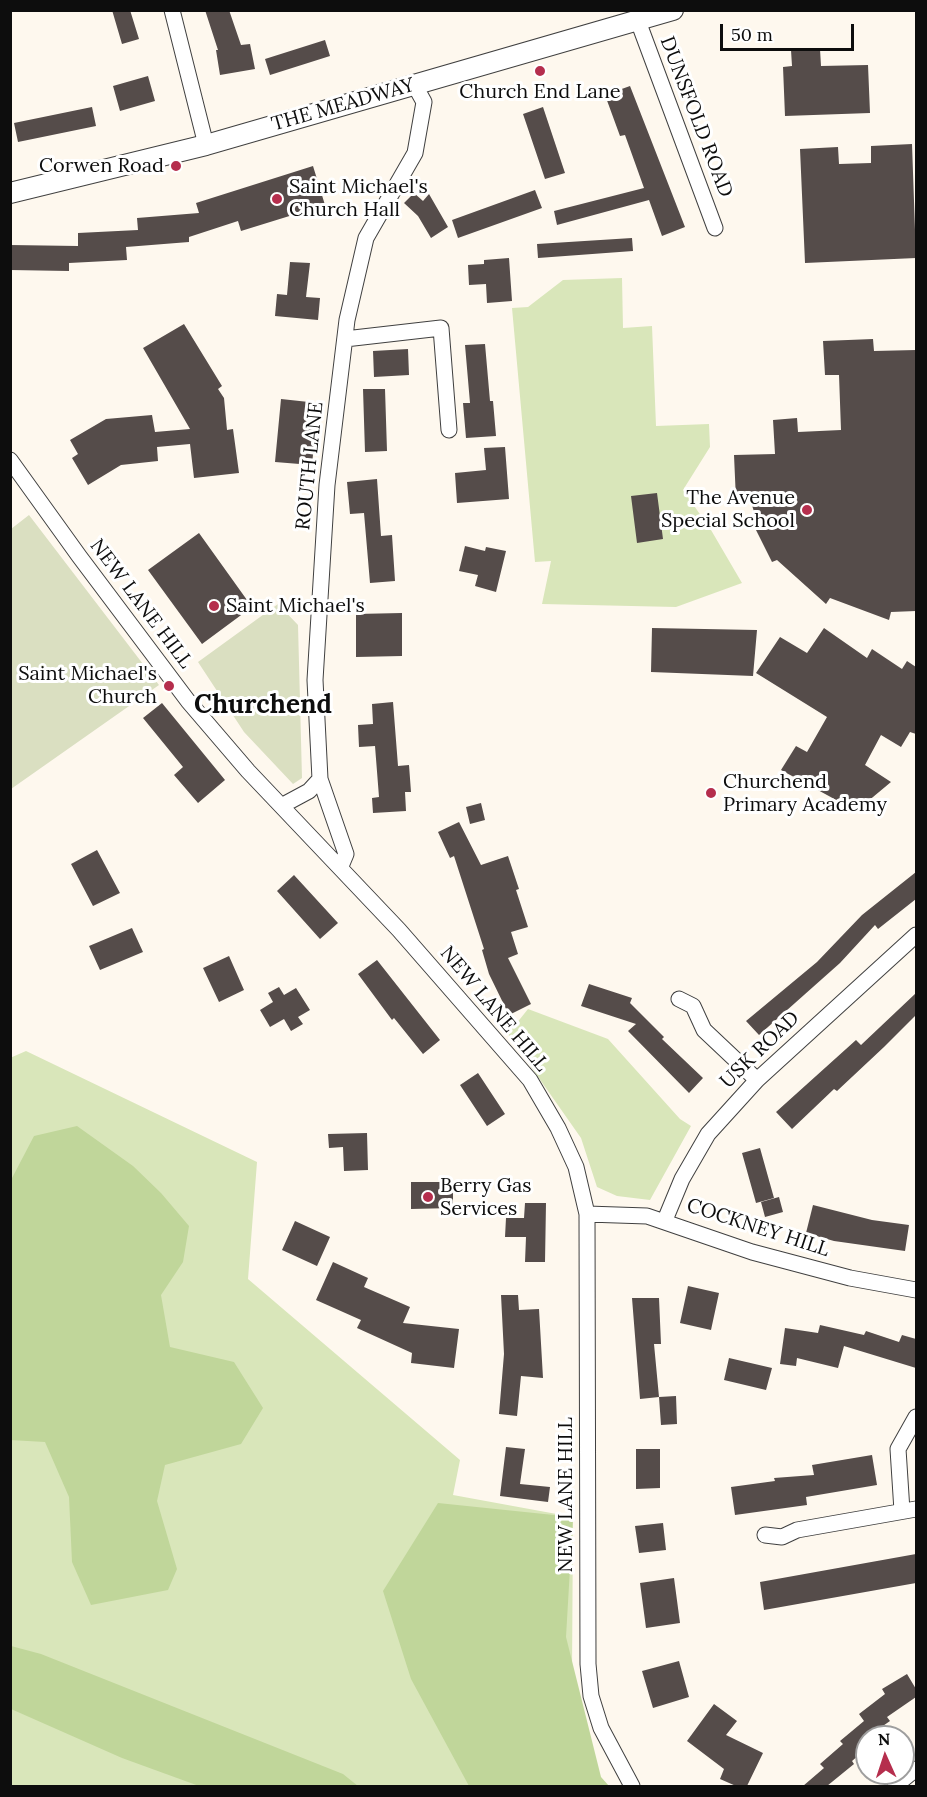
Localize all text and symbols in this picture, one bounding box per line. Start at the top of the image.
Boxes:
scale bar [723,12,856,50]
text: 50 m [731,23,773,46]
street label: DUNSFOLD ROAD [654,33,738,201]
marker: Church End Lane [533,64,547,78]
street label: THE MEADWAY [269,73,417,137]
place label: Church End Lane [459,80,621,104]
place label: Corwen Road [39,154,164,178]
marker: Corwen Road [169,159,183,173]
place label: Saint Michael's Church Hall [289,175,428,222]
marker: Saint Michael's Church Hall [270,192,284,206]
street label: ROUTH LANE [291,401,329,531]
place label: The Avenue Special School [661,486,795,533]
marker: The Avenue Special School [800,503,814,517]
street label: NEW LANE HILL [85,535,197,673]
place label: Saint Michael's [226,594,365,618]
marker: Saint Michael's [207,599,221,613]
place label: Saint Michael's Church [18,662,157,709]
marker: Saint Michael's Church [162,679,176,693]
district label: Churchend [194,690,332,722]
place label: Churchend Primary Academy [723,770,887,817]
marker: Churchend Primary Academy [704,786,718,800]
street label: NEW LANE HILL [435,942,553,1076]
street label: USK ROAD [715,1006,805,1094]
place label: Berry Gas Services [440,1174,532,1221]
marker: Berry Gas Services [421,1190,435,1204]
street label: COCKNEY HILL [684,1194,832,1262]
street label: NEW LANE HILL [554,1417,578,1573]
north arrow [855,1725,915,1785]
text: N [877,1729,891,1749]

